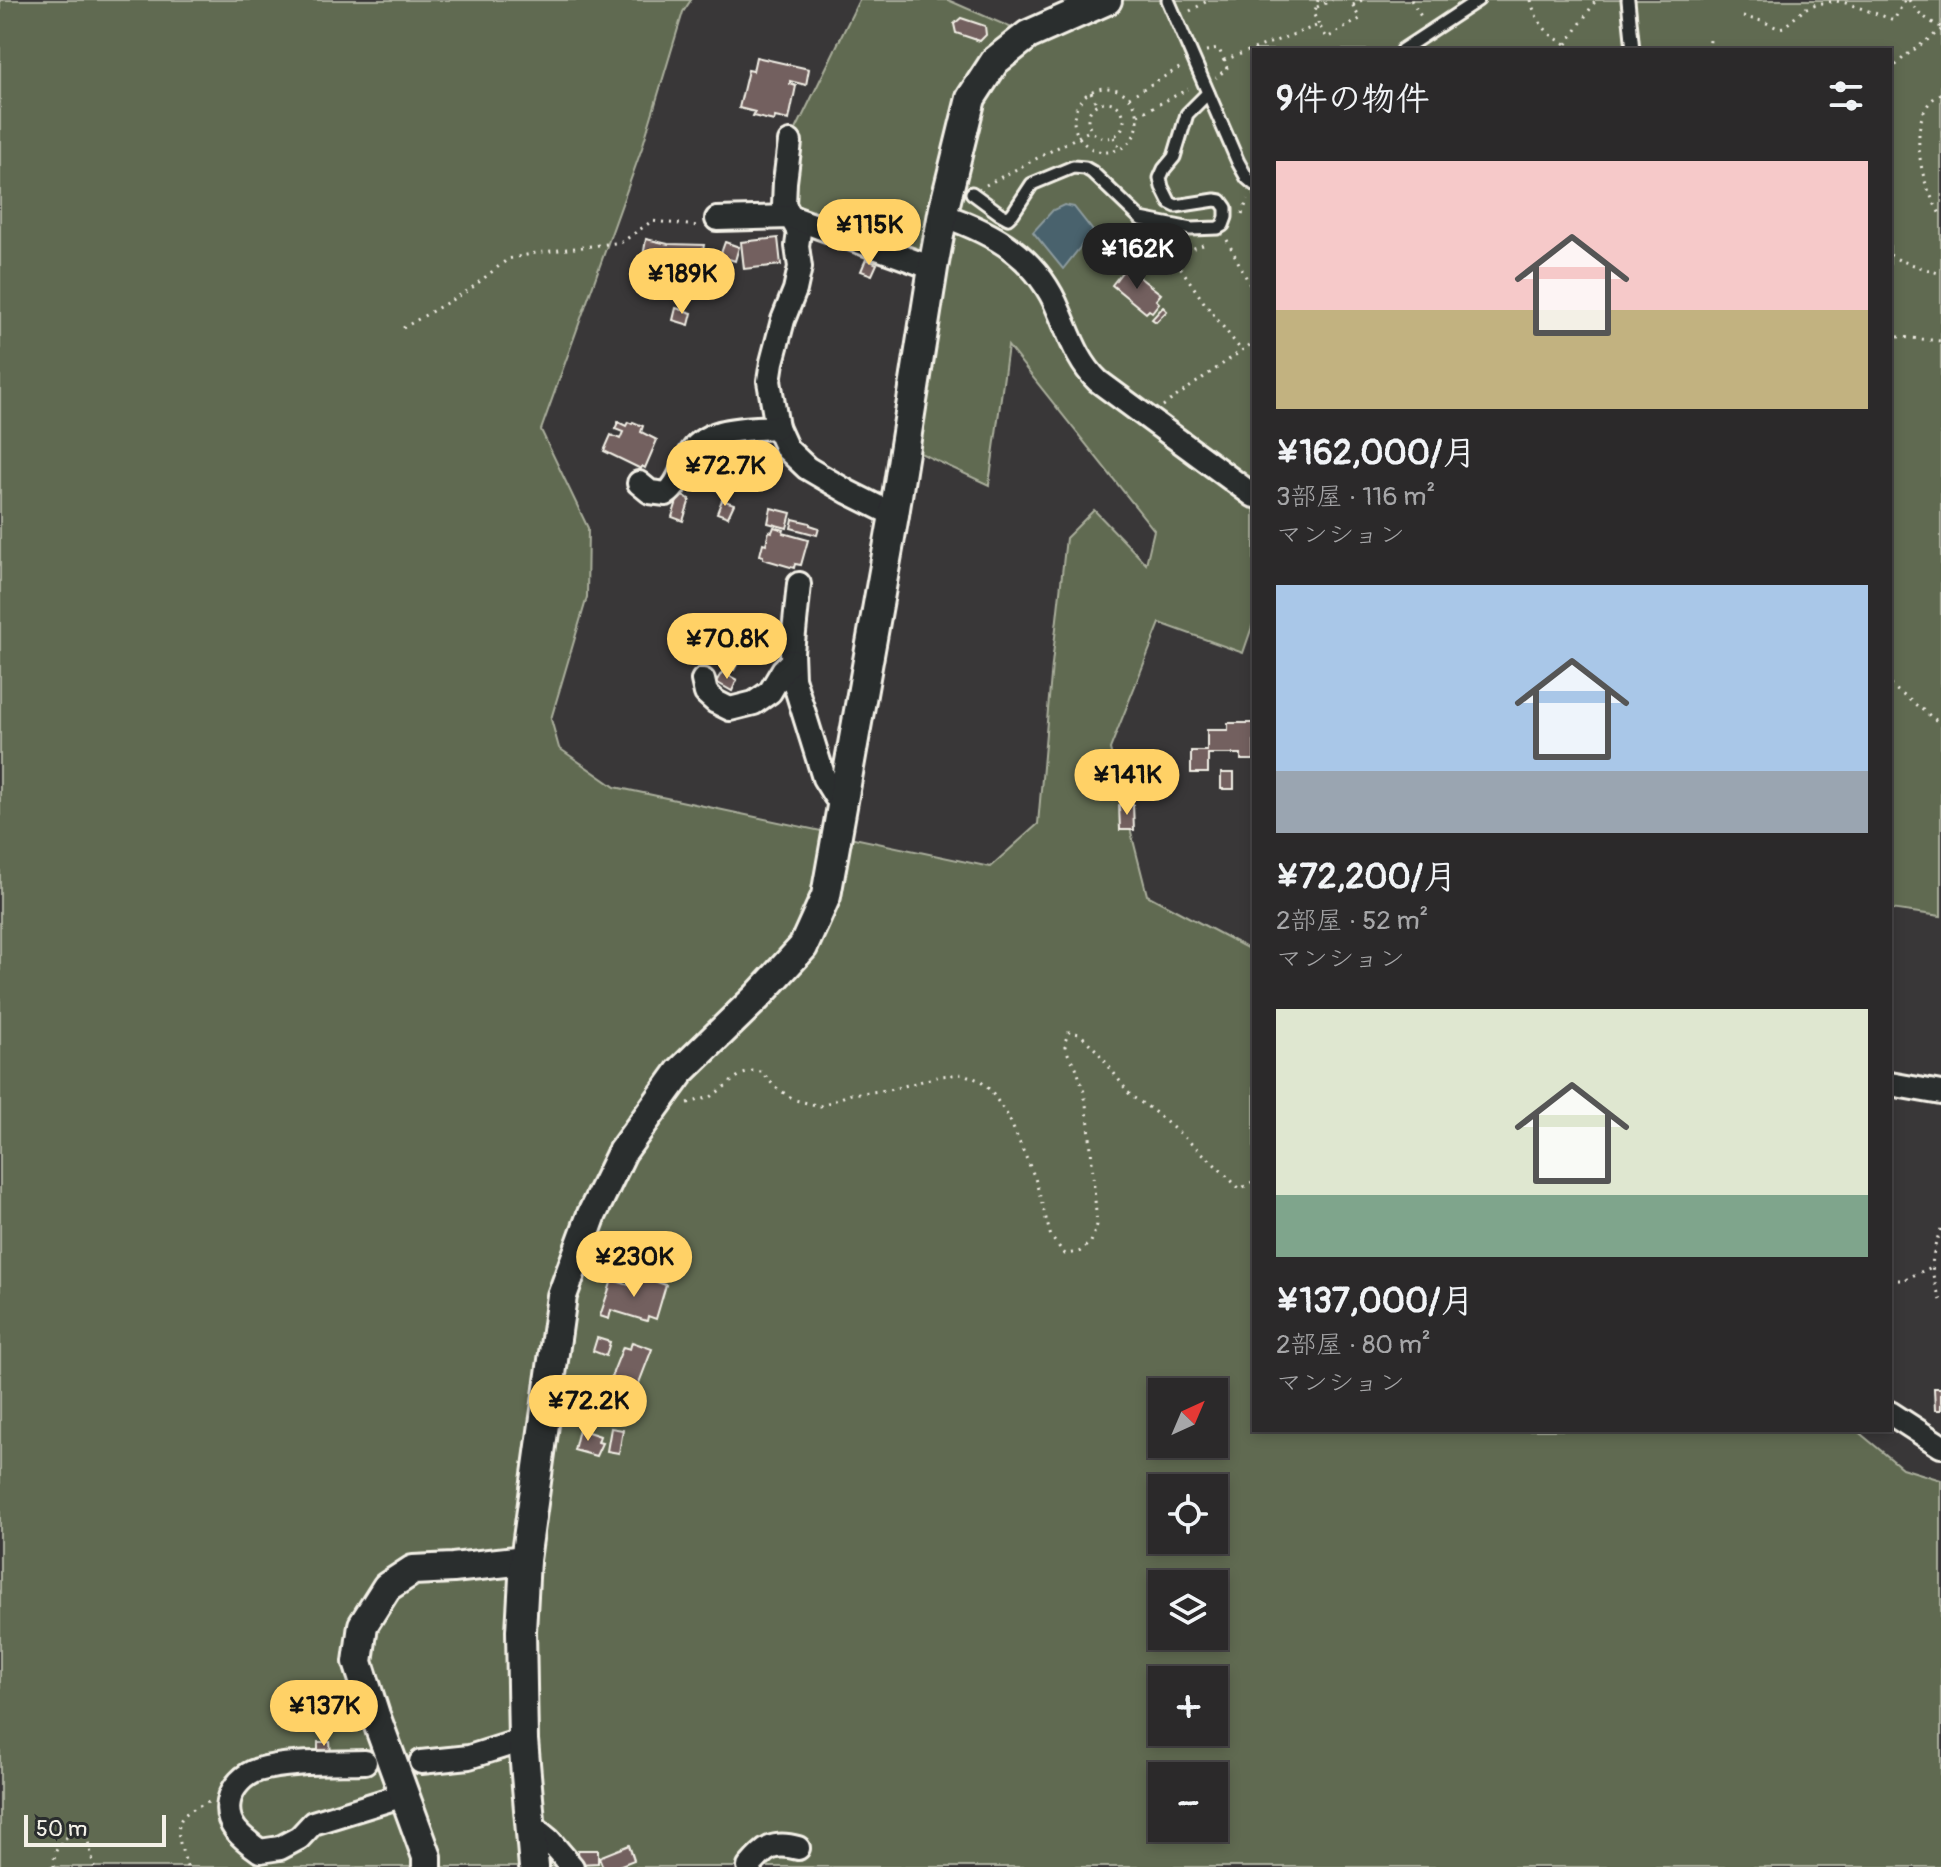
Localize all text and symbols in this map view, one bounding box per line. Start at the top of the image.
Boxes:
icon: filters [1824,74,1868,118]
text: 9件の物件 [1276,78,1430,121]
pin: ¥115K [813,199,925,267]
text: ¥115K [835,209,903,241]
icon: home [1500,213,1644,357]
pin: ¥162K [1081,223,1193,291]
text: ¥162K [1100,233,1174,265]
pin: ¥189K [626,248,738,316]
text: ¥189K [647,258,717,290]
text: ¥162,000/月 [1276,432,1476,475]
pin: ¥72.7K [660,440,790,508]
text: ¥72.7K [684,450,766,482]
text: 3部屋 · 116 m² [1276,481,1435,513]
text: マンション [1276,519,1405,551]
pin: ¥70.8K [662,613,792,681]
text: ¥70.8K [685,623,769,655]
icon: home [1500,637,1644,781]
pin: ¥141K [1071,749,1183,817]
text: ¥141K [1092,759,1162,791]
text: ¥72,200/月 [1276,856,1457,899]
text: 2部屋 · 52 m² [1276,905,1428,937]
text: マンション [1276,943,1405,975]
icon: home [1500,1061,1644,1205]
pin: ¥230K [578,1231,690,1299]
text: ¥230K [594,1241,674,1273]
text: ¥137,000/月 [1276,1280,1474,1323]
text: 2部屋 · 80 m² [1276,1329,1431,1361]
text: マンション [1276,1367,1405,1399]
pin: ¥72.2K [523,1375,653,1443]
north arrow [1148,1378,1228,1458]
map controls [1148,1378,1228,1842]
text: ¥72.2K [547,1385,629,1417]
button: locate [1148,1474,1228,1554]
button: layers [1148,1570,1228,1650]
button: + [1148,1666,1228,1746]
pin: ¥137K [268,1680,380,1748]
text: ¥137K [288,1690,360,1722]
button: − [1148,1762,1228,1842]
scale bar [24,1811,166,1847]
text: 50 m [36,1815,87,1843]

